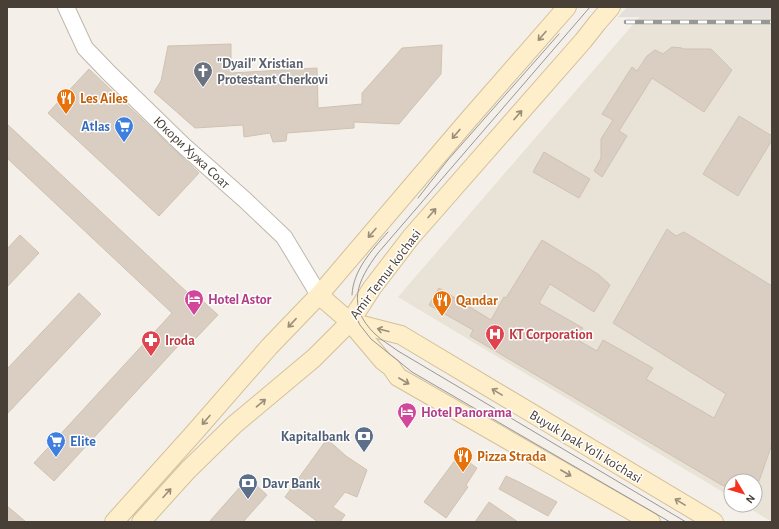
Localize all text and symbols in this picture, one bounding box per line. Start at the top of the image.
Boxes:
one-way arrow [537,31,546,42]
place label: "Dyail" Xristian Protestant Cherkovi [217,57,328,87]
church icon: "Dyail" Xristian Protestant Cherkovi [192,60,214,88]
restaurant icon: Les Ailes [55,87,77,115]
place label: Les Ailes [80,92,128,106]
one-way arrow [513,110,523,120]
street label: Юкори Хужа Соат [150,114,233,192]
supermarket icon: Atlas [113,115,135,143]
place label: Atlas [81,120,110,134]
one-way arrow [452,129,461,140]
one-way arrow [428,207,437,218]
street label: Amir Temur ko'chasi [348,227,424,322]
one-way arrow [368,228,377,238]
hotel icon: Hotel Astor [183,288,205,316]
restaurant icon: Qandar [431,289,453,317]
place label: Hotel Astor [208,293,272,307]
place label: Qandar [456,294,498,308]
one-way arrow [287,318,297,328]
hospital icon: KT Corporation [484,323,506,351]
one-way arrow [377,326,390,334]
place label: KT Corporation [509,328,593,342]
pharmacy icon: Iroda [140,329,162,357]
place label: Iroda [165,334,195,348]
one-way arrow [398,377,410,385]
one-way arrow [492,388,503,396]
one-way arrow [255,399,266,408]
hotel icon: Hotel Panorama [396,401,418,429]
place label: Hotel Panorama [421,406,512,420]
street label: Buyuk Ipak Yo'li ko'chasi [527,408,644,486]
one-way arrow [201,415,210,425]
bank icon: Kapitalbank [353,425,375,453]
supermarket icon: Elite [45,430,67,458]
place label: Kapitalbank [281,430,350,444]
place label: Elite [70,435,96,449]
restaurant icon: Pizza Strada [452,445,474,473]
place label: Pizza Strada [477,450,547,464]
one-way arrow [559,469,571,477]
bank icon: Davr Bank [237,472,259,500]
north arrow [723,473,763,513]
place label: Davr Bank [262,477,320,491]
one-way arrow [162,488,172,498]
text: N [744,492,757,505]
one-way arrow [675,498,686,506]

